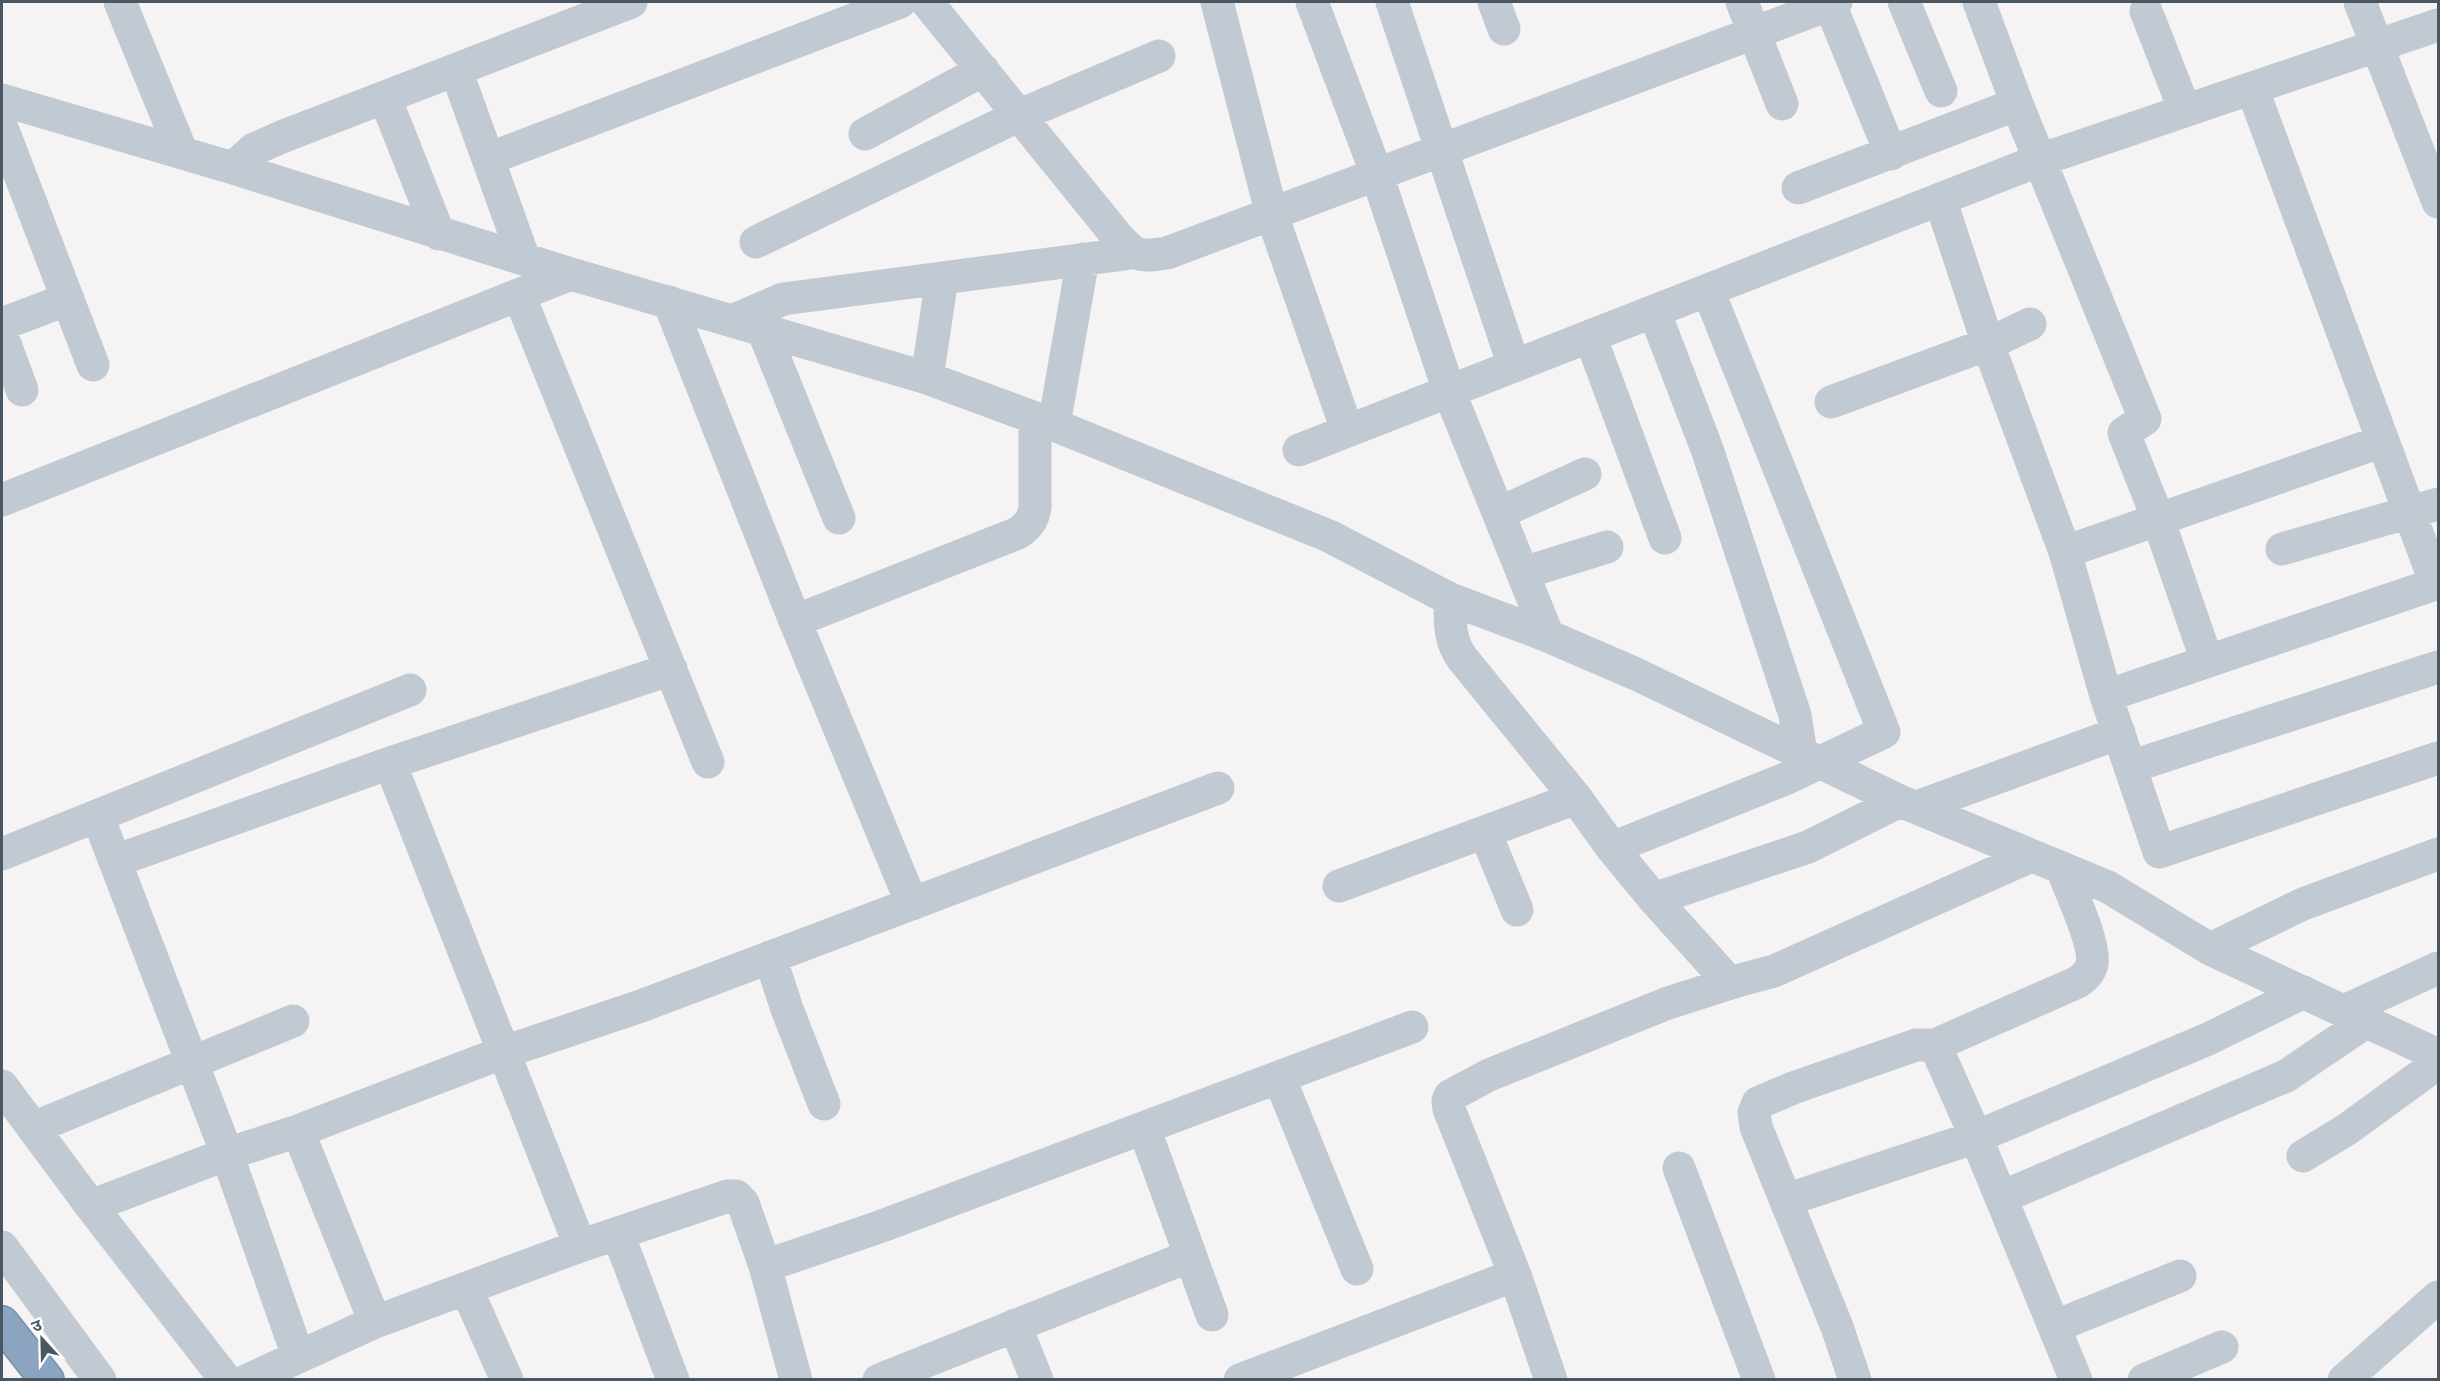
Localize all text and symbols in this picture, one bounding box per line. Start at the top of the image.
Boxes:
north arrow [12,1309,72,1369]
text: उ [29,1315,45,1336]

